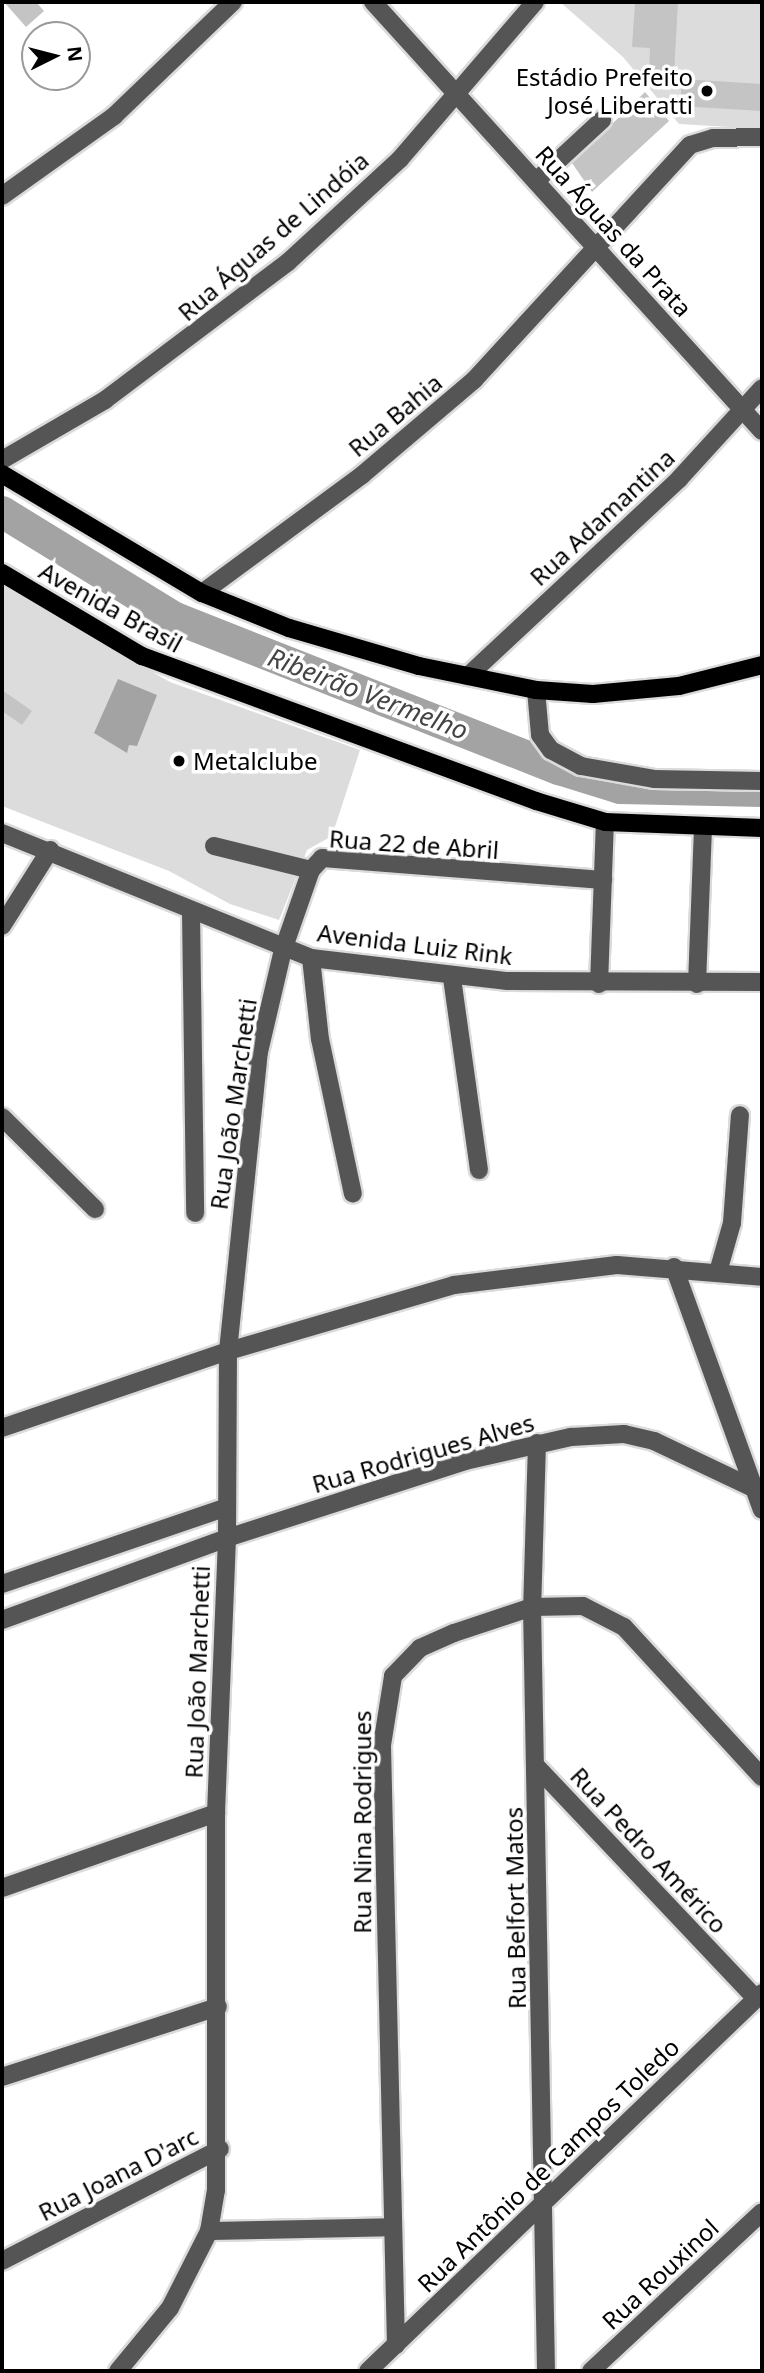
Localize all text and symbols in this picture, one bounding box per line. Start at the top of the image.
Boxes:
north arrow [21,21,91,91]
text: N [61,45,89,63]
place label: Estádio Prefeito José Liberatti [516,63,693,119]
marker: Estádio Prefeito José Liberatti [699,83,715,99]
street label: Rua Águas da Prata [530,140,698,322]
street label: Rua Águas de Lindóia [172,146,374,326]
street label: Rua Bahia [342,368,448,462]
street label: Rua Adamantina [524,443,680,591]
street label: Avenida Brasil [35,556,187,658]
water label: Ribeirão Vermelho [264,642,472,746]
place label: Metalclube [193,747,317,775]
marker: Metalclube [171,753,187,769]
street label: Rua 22 de Abril [328,824,500,864]
street label: Avenida Luiz Rink [316,918,514,970]
street label: Rua João Marchetti [204,997,262,1211]
street label: Rua Rodrigues Alves [309,1408,537,1498]
street label: Rua João Marchetti [179,1565,215,1779]
street label: Rua Nina Rodrigues [348,1710,376,1934]
street label: Rua Pedro Américo [565,1761,733,1939]
street label: Rua Belfort Matos [499,1807,531,2009]
street label: Rua Antônio de Campos Toledo [411,2032,685,2298]
street label: Rua Joana D'arc [34,2121,202,2227]
street label: Rua Rouxinol [596,2213,724,2335]

